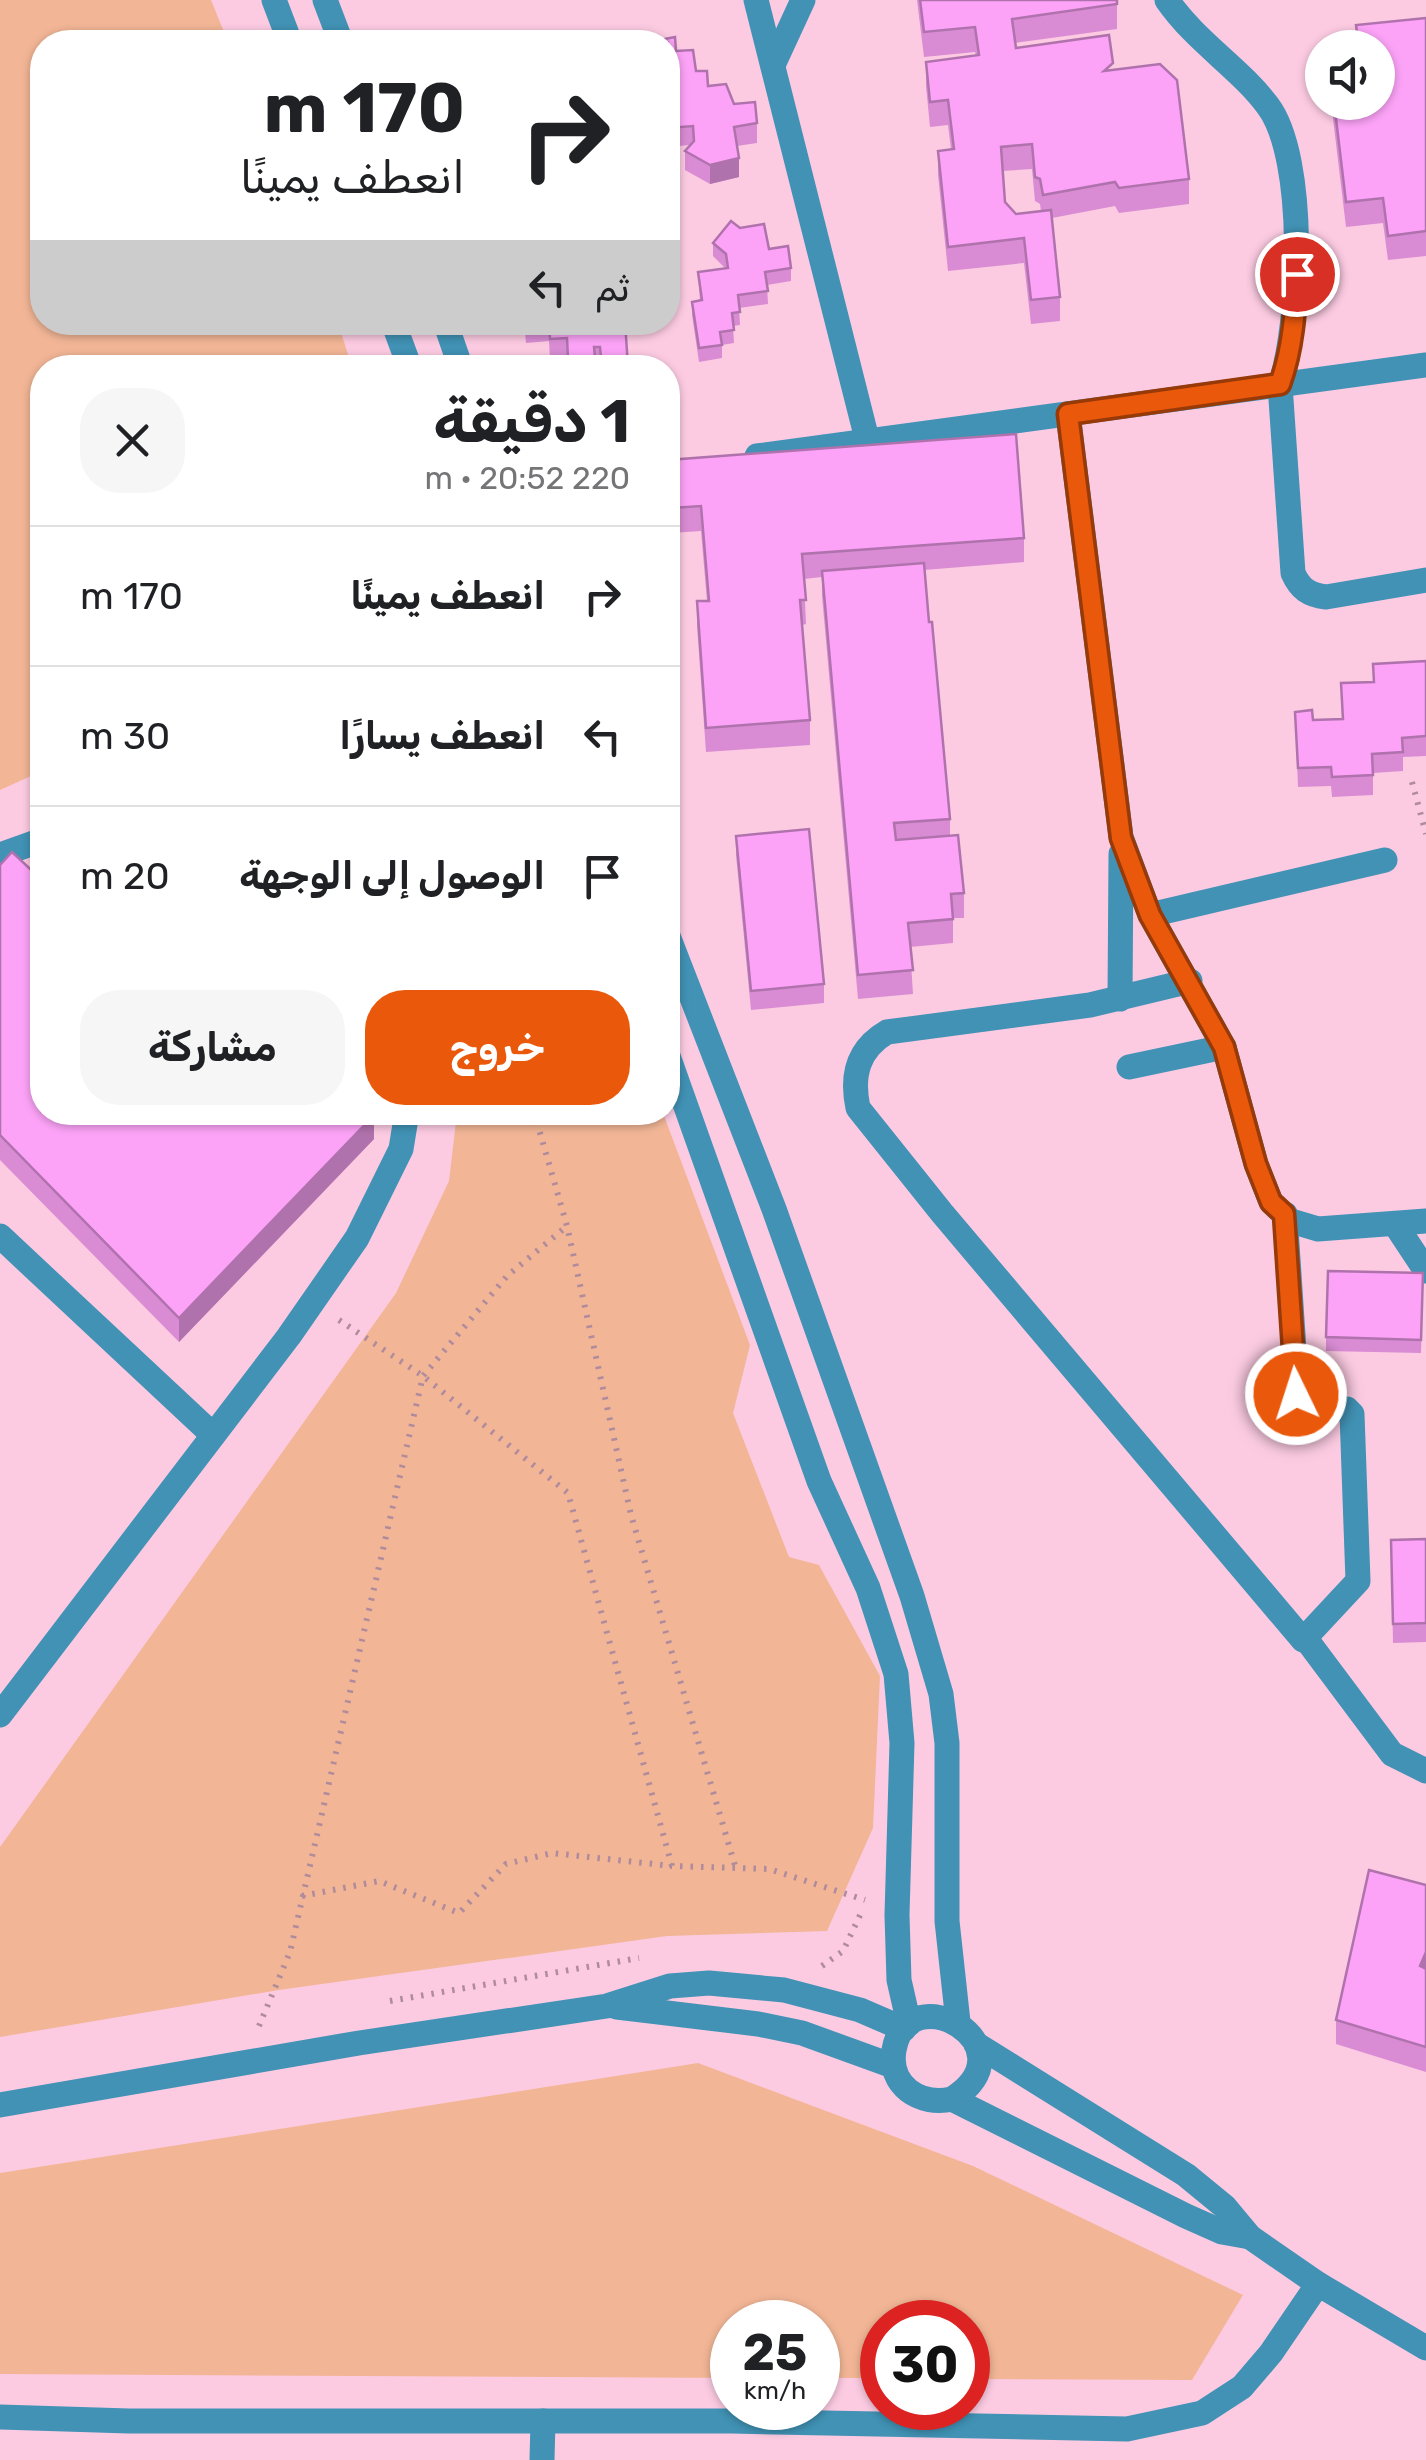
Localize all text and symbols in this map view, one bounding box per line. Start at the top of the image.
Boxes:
map controls [1305,30,1395,120]
button: sound [1305,30,1395,120]
text: 170 m [263,67,465,150]
icon: right [500,70,630,200]
text: انعطف يمينًا [240,151,465,204]
pin [1255,232,1340,317]
icon: arrive [1270,247,1325,302]
icon: left [520,260,575,315]
text: ثم [595,265,630,311]
text: 1 دقيقة [433,386,630,457]
button: close [80,388,185,493]
text: 220 m · 20:52 [424,459,630,497]
icon: right [575,569,630,624]
text: 170 m [80,573,183,619]
text: انعطف يمينًا [350,573,545,619]
icon: left [575,709,630,764]
text: 30 m [80,713,170,759]
text: انعطف يسارًا [339,713,545,759]
icon: arrive [575,849,630,904]
text: 20 m [80,853,170,899]
text: الوصول إلى الوجهة [239,853,545,899]
button: مشاركة [80,990,345,1105]
button: خروج [365,990,630,1105]
position arrow [1244,1342,1348,1446]
speed limit sign: 30 [860,2300,990,2430]
text: 25 [743,2323,807,2383]
text: km/h [744,2376,806,2405]

